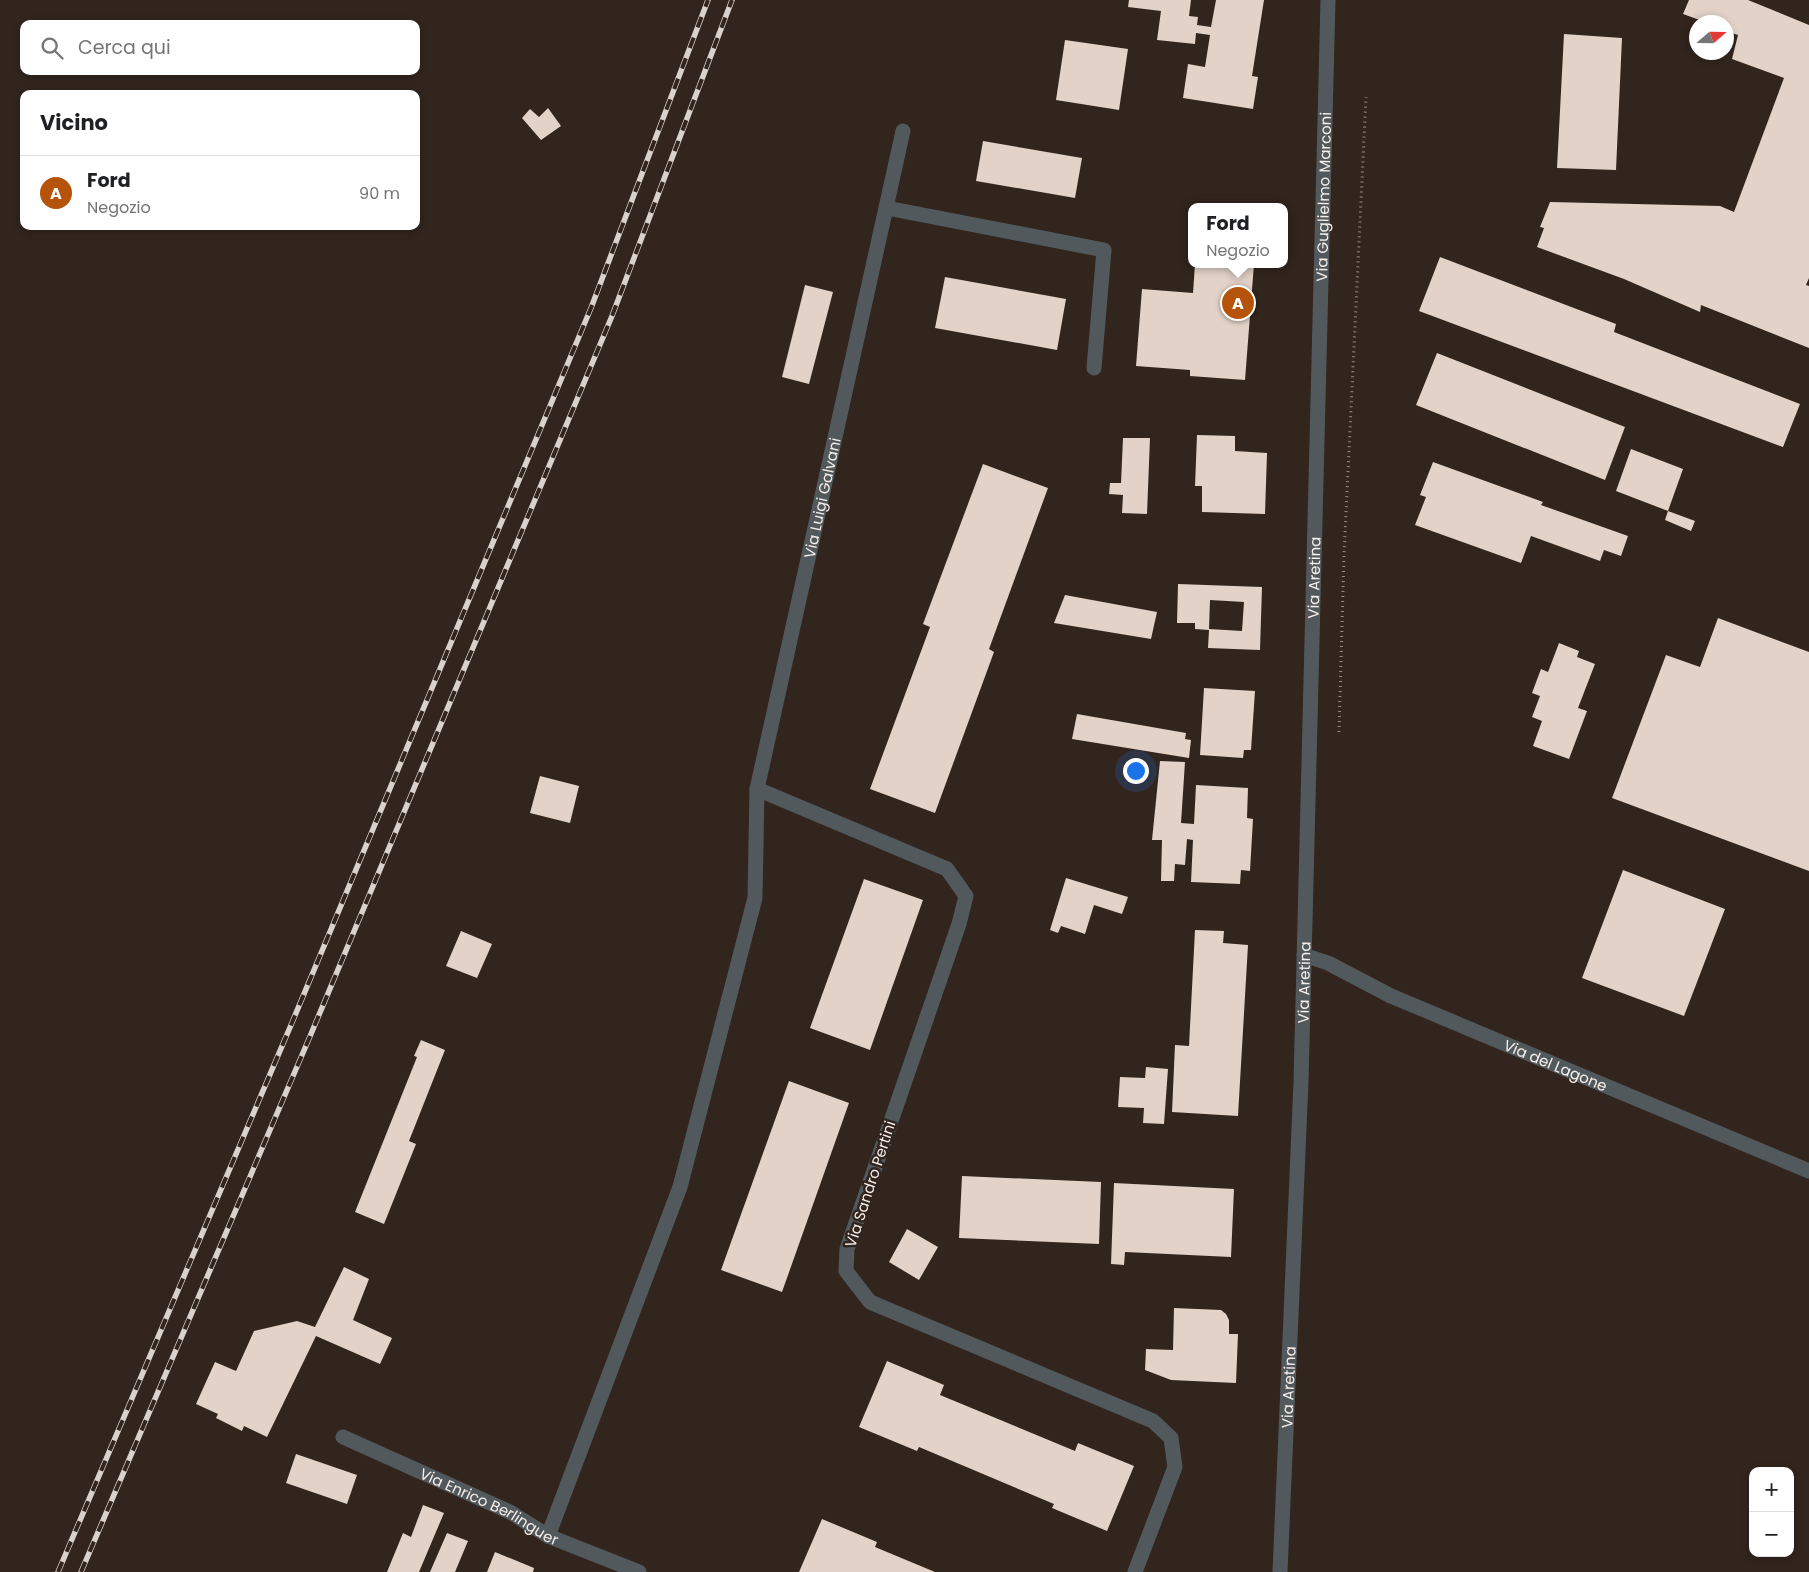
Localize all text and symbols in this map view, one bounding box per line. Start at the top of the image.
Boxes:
north arrow [1689,15,1734,60]
search box [20,20,420,75]
icon: search [38,34,66,62]
text: Cerca qui [78,34,171,61]
text: Vicino [40,108,108,137]
street label: Via Guglielmo Marconi [1310,112,1336,282]
text: Ford [87,167,131,194]
text: A [50,182,62,205]
text: 90 m [359,182,400,205]
text: Negozio [87,196,151,219]
popup [1188,203,1288,268]
text: Ford [1206,210,1250,237]
text: Negozio [1206,239,1270,262]
pin: A [1222,284,1254,322]
street label: Via Luigi Galvani [798,435,845,560]
street label: Via Aretina [1302,536,1325,619]
your location [1123,758,1149,784]
street label: Via Aretina [1292,941,1315,1024]
street label: Via del Lagone [1501,1034,1611,1096]
street label: Via Sandro Pertini [840,1118,900,1250]
street label: Via Aretina [1276,1346,1300,1429]
street label: Via Enrico Berlinguer [417,1462,562,1550]
map controls [1749,1467,1794,1557]
button: + [1749,1467,1794,1512]
button: − [1749,1512,1794,1557]

